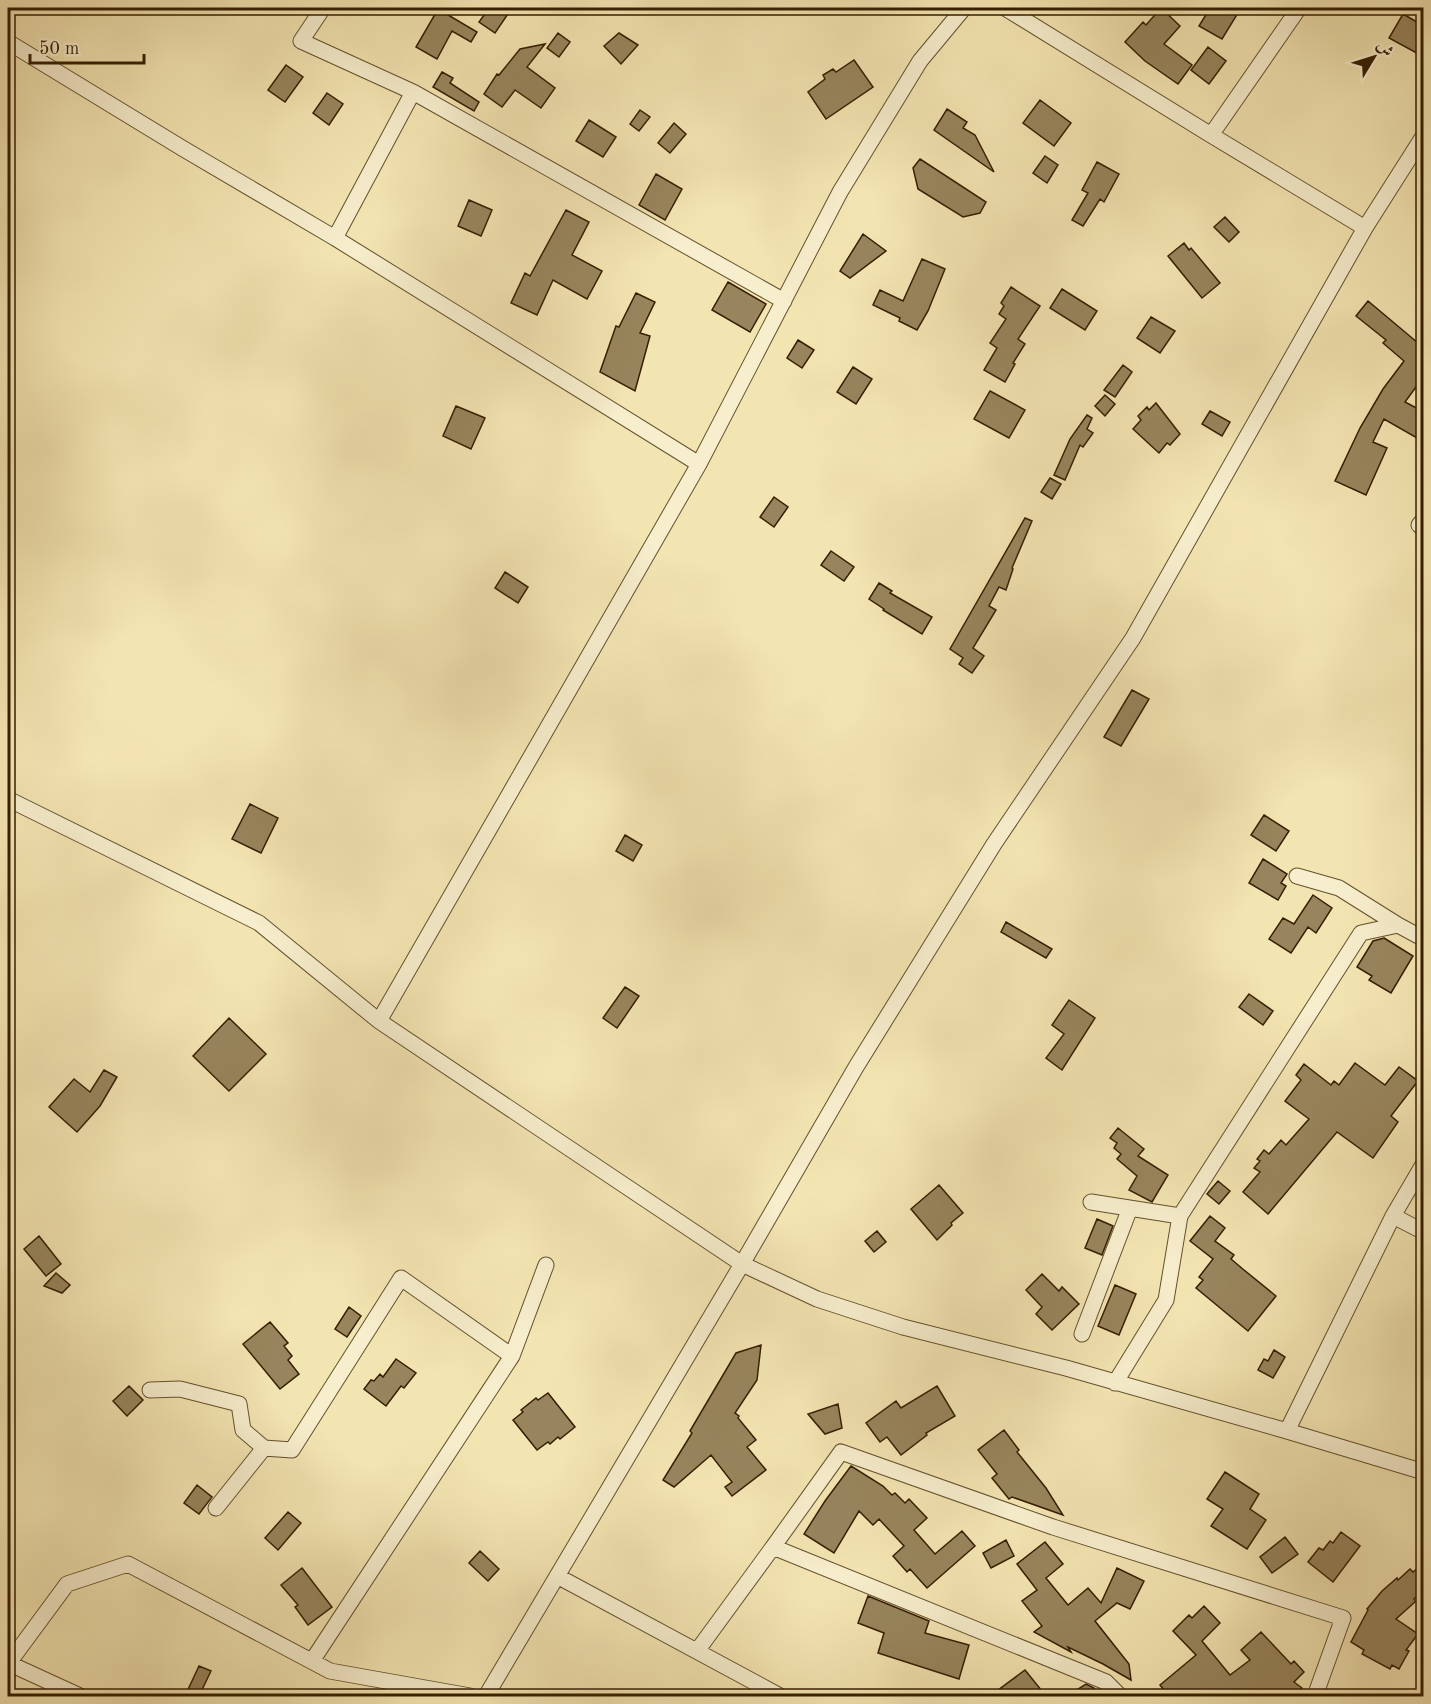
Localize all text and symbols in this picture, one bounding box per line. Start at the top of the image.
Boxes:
scale bar [30,27,144,65]
north arrow [1344,27,1404,87]
text: ش [1373,38,1395,60]
text: 50 m [39,40,79,58]

